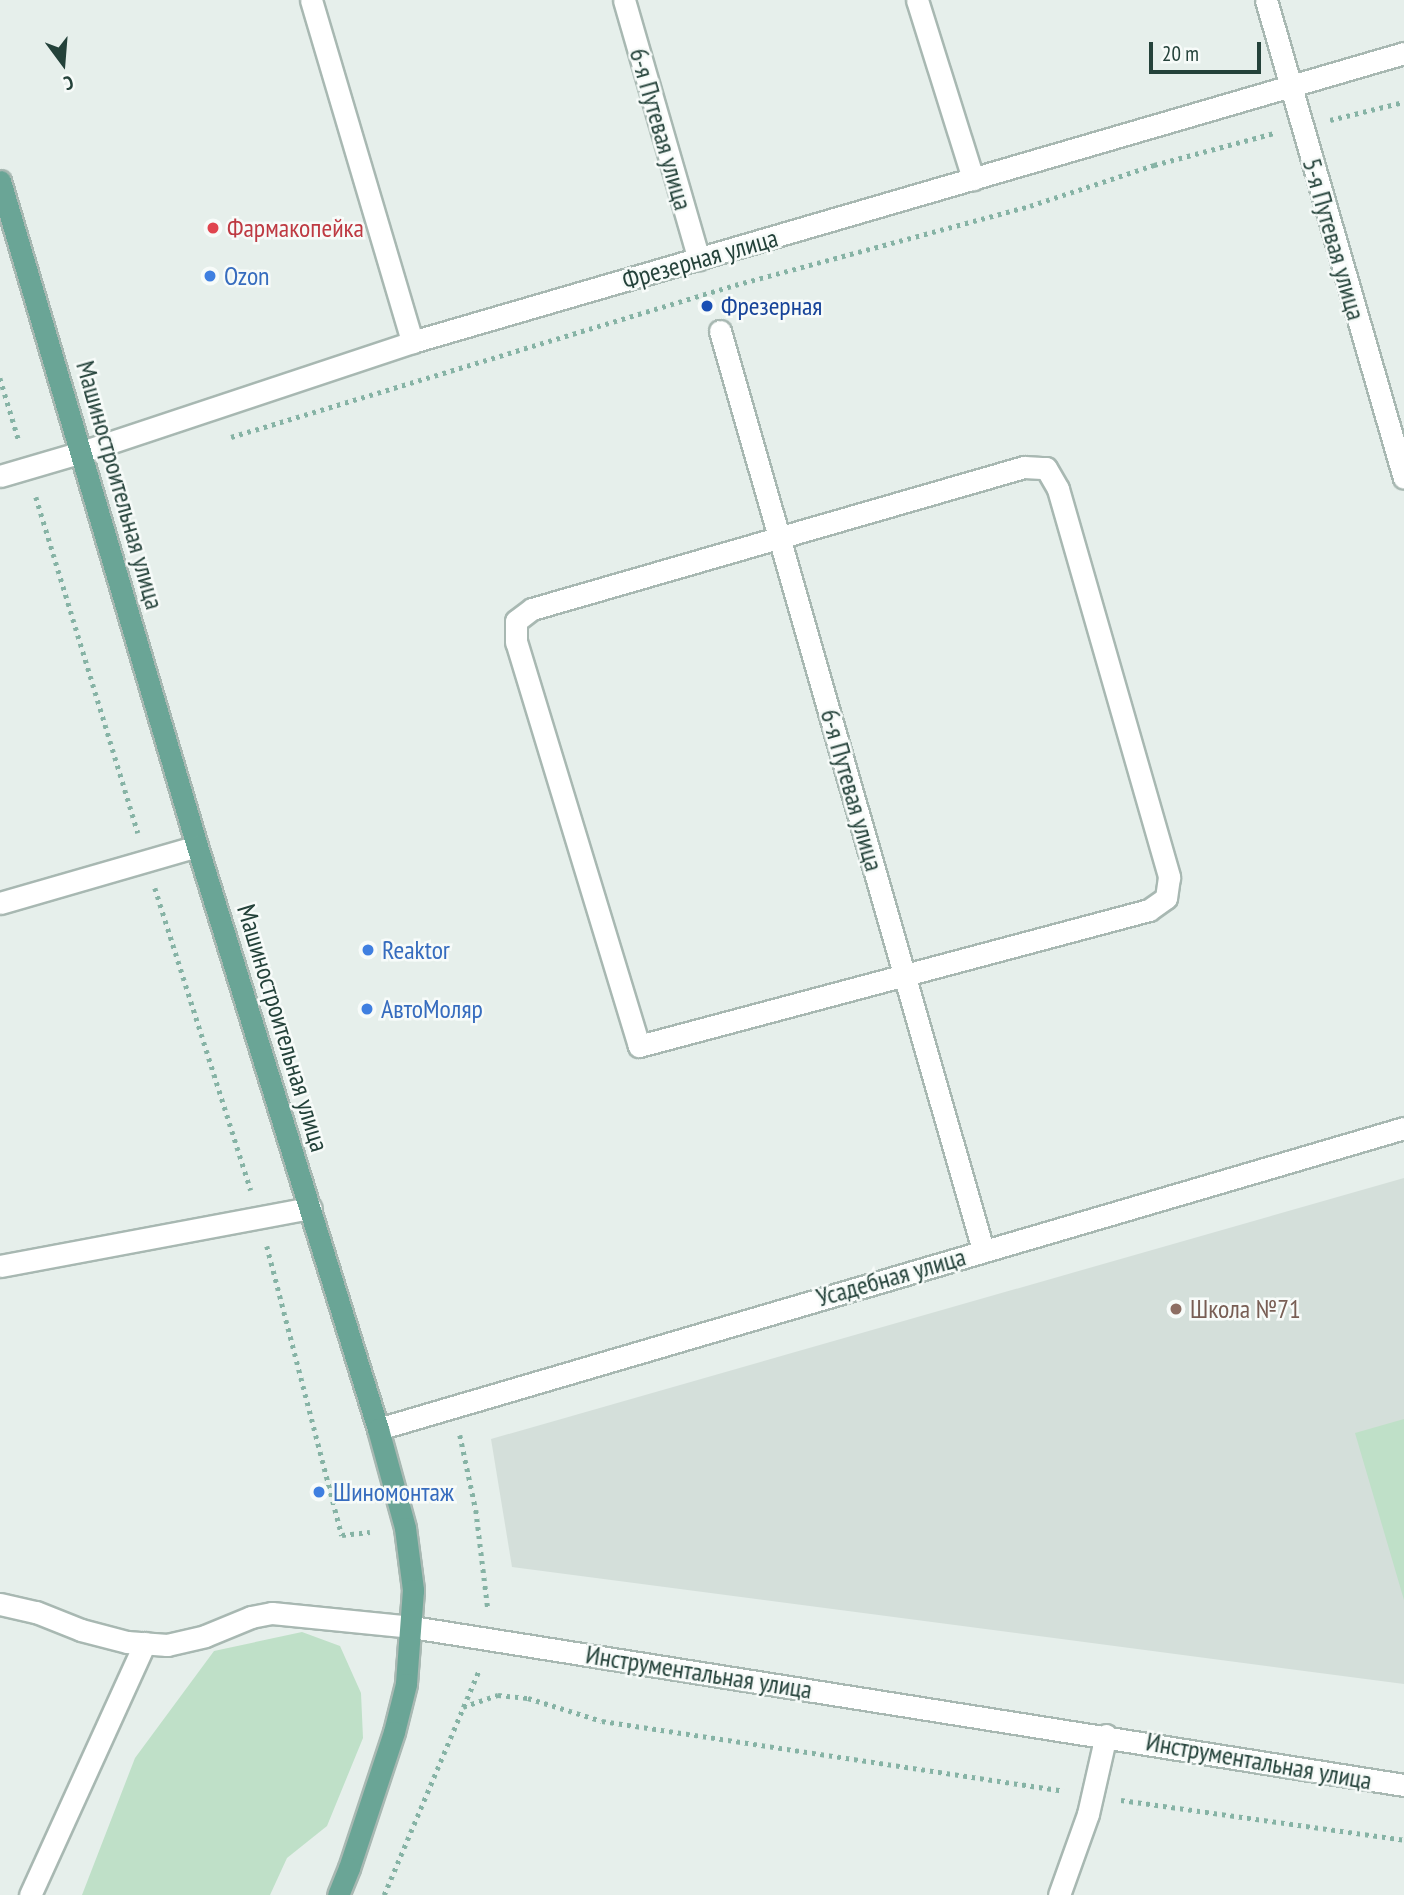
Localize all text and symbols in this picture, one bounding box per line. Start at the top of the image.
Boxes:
north arrow [28,28,98,98]
scale bar [1152,28,1264,72]
text: 20 m [1162,40,1199,67]
street label: 6-я Путевая улица [623,44,699,214]
text: С [61,70,76,96]
street label: 5-я Путевая улица [1296,154,1372,324]
place label: Фармакопейка [227,212,364,244]
marker: Фармакопейка [205,220,221,236]
street label: Фрезерная улица [619,222,781,296]
place label: Ozon [224,260,270,292]
marker: Ozon [202,268,218,284]
place label: Фрезерная [721,290,822,322]
marker: Фрезерная [699,298,715,314]
street label: Машиностроительная улица [70,357,170,613]
street label: 6-я Путевая улица [814,705,890,875]
street label: Машиностроительная улица [231,901,335,1155]
place label: Reaktor [382,934,450,966]
marker: Reaktor [360,942,376,958]
place label: АвтоМоляр [381,993,483,1025]
marker: АвтоМоляр [359,1001,375,1017]
street label: Усадебная улица [813,1241,969,1313]
place label: Школа №71 [1190,1293,1301,1325]
marker: Школа №71 [1168,1301,1184,1317]
place label: Шиномонтаж [333,1476,454,1508]
marker: Шиномонтаж [311,1484,327,1500]
street label: Инструментальная улица [584,1639,814,1705]
street label: Инструментальная улица [1144,1726,1374,1796]

